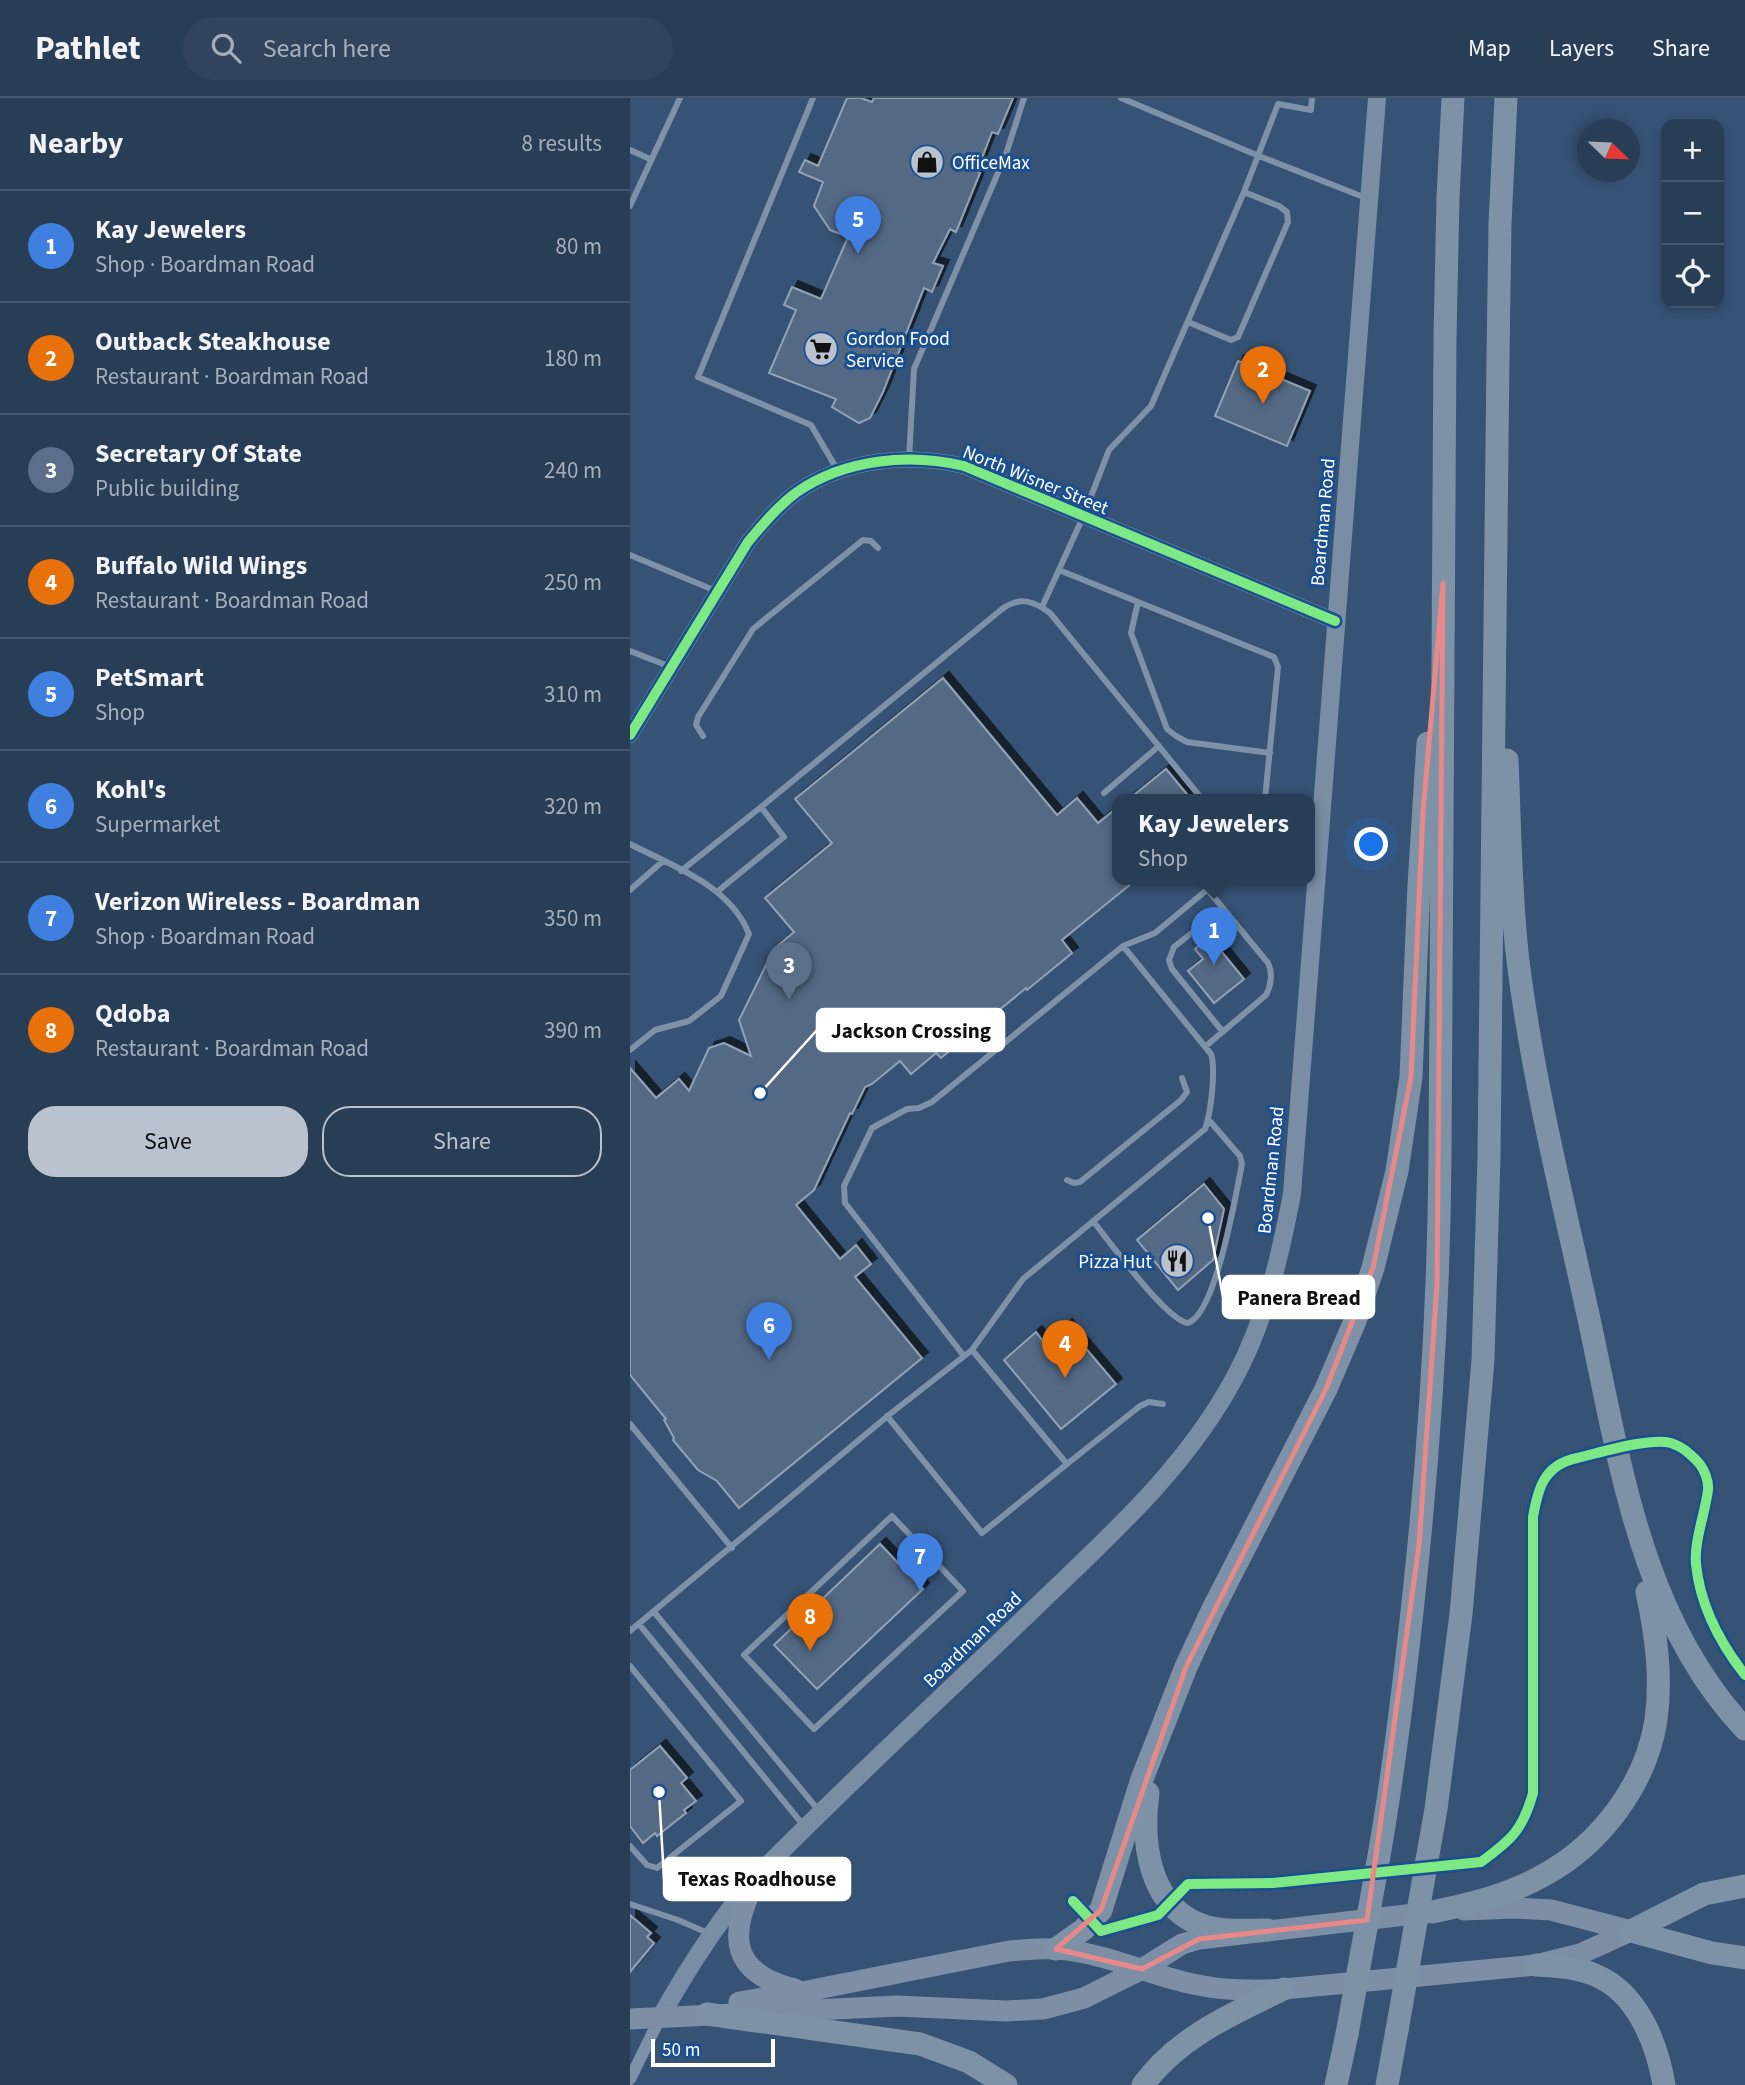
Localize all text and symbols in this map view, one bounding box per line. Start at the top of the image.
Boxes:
search box [183,17,673,80]
text: Pathlet [35,25,141,72]
icon: search [207,29,245,67]
text: Search here [263,30,391,67]
text: Map [1468,31,1511,66]
text: Layers [1549,31,1614,66]
text: Share [1652,31,1710,66]
north arrow [1577,119,1640,182]
map controls [1661,119,1724,308]
button: + [1661,119,1724,182]
text: Nearby [28,122,123,165]
text: 8 results [522,127,602,160]
shop icon: OfficeMax [908,143,946,181]
place label: OfficeMax [952,150,1030,177]
button: − [1661,182,1724,245]
pin: 5 [835,196,881,254]
text: Kay Jewelers [95,211,246,248]
text: 1 [45,230,57,263]
text: 80 m [555,230,602,263]
button: locate [1661,245,1724,308]
text: Shop · Boardman Road [95,248,315,281]
text: Outback Steakhouse [95,323,331,360]
place label: Gordon Food Service [846,326,950,375]
supermarket icon: Gordon Food Service [802,330,840,368]
text: 2 [45,342,57,375]
text: 180 m [544,342,602,375]
pin: 2 [1240,346,1286,404]
text: Restaurant · Boardman Road [95,360,369,393]
text: Secretary Of State [95,435,302,472]
street label: North Wisner Street [958,439,1113,522]
text: 3 [45,454,57,487]
text: 240 m [544,454,602,487]
street label: Boardman Road [1304,457,1343,587]
text: Public building [95,472,239,505]
text: Buffalo Wild Wings [95,547,307,584]
text: 4 [45,566,57,599]
text: 250 m [544,566,602,599]
text: Restaurant · Boardman Road [95,584,369,617]
text: PetSmart [95,659,204,696]
text: 5 [45,678,57,711]
text: 310 m [544,678,602,711]
text: Shop [95,696,145,729]
text: Kohl's [95,771,166,808]
text: 6 [45,790,57,823]
text: 320 m [544,790,602,823]
popup [1112,794,1315,885]
text: Kay Jewelers [1138,805,1289,842]
text: Supermarket [95,808,221,841]
your location [1354,827,1388,861]
text: Shop [1138,842,1188,875]
text: Verizon Wireless - Boardman [95,883,420,920]
text: 7 [45,902,57,935]
text: 350 m [544,902,602,935]
pin: 1 [1191,907,1237,965]
text: Shop · Boardman Road [95,920,315,953]
pin: 3 [766,942,812,1000]
text: Qdoba [95,995,170,1032]
callout: Jackson Crossing [817,1009,1004,1051]
text: 8 [45,1014,57,1047]
text: 390 m [544,1014,602,1047]
text: Jackson Crossing [831,1016,991,1046]
text: Restaurant · Boardman Road [95,1032,369,1065]
street label: Boardman Road [1251,1105,1292,1235]
button: Save [28,1106,308,1177]
button: Share [322,1106,602,1177]
restaurant icon: Pizza Hut [1158,1242,1196,1280]
place label: Pizza Hut [1078,1249,1153,1276]
callout: Panera Bread [1223,1276,1374,1318]
text: Panera Bread [1237,1283,1361,1313]
pin: 6 [746,1302,792,1360]
pin: 4 [1042,1320,1088,1378]
pin: 7 [897,1533,943,1591]
street label: Boardman Road [918,1586,1028,1694]
pin: 8 [787,1593,833,1651]
callout: Texas Roadhouse [664,1858,850,1900]
text: Texas Roadhouse [678,1864,836,1894]
scale bar [651,2036,775,2068]
text: 50 m [662,2037,700,2064]

